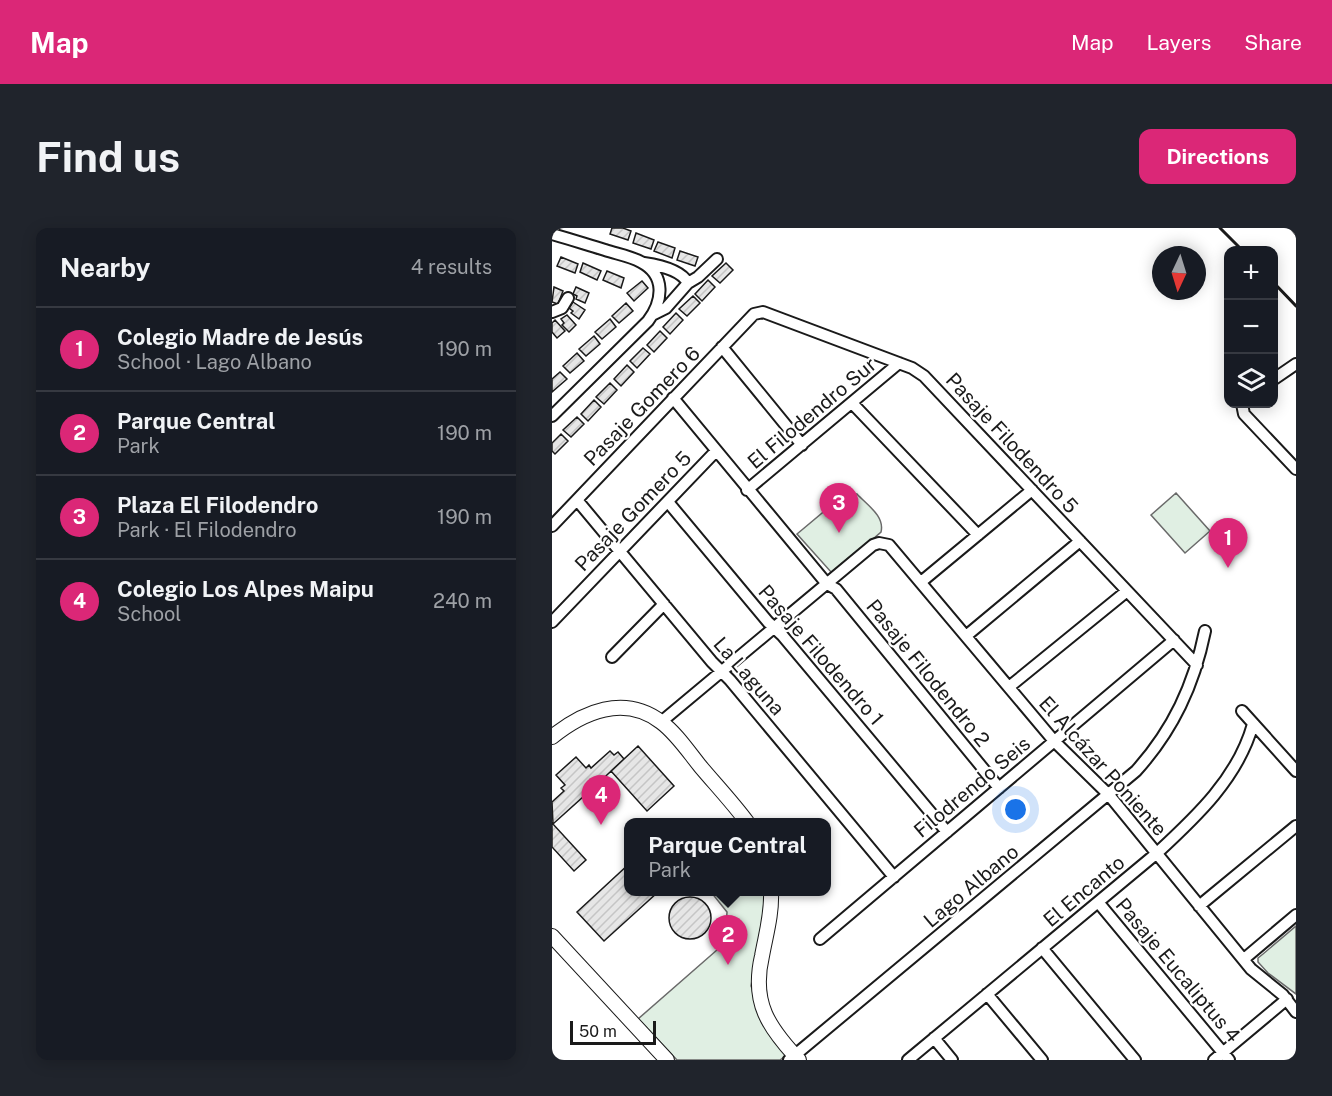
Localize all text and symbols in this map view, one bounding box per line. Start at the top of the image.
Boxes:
text: Map [30,26,89,59]
text: Map [1071,30,1114,55]
text: Layers [1147,30,1211,55]
text: Share [1244,30,1302,55]
button: Directions [1139,129,1296,184]
text: Find us [36,132,180,181]
north arrow [1152,246,1206,300]
map controls [1224,246,1278,408]
button: + [1224,246,1278,300]
text: Nearby [60,252,150,283]
text: 4 results [411,255,492,279]
button: − [1224,300,1278,354]
text: Colegio Madre de Jesús [117,324,363,350]
text: 1 [75,337,84,361]
text: 190 m [437,337,492,361]
street label: Pasaje Gomero 6 [579,341,705,471]
text: School · Lago Albano [117,350,312,374]
street label: El Filodendro Sur [743,352,881,474]
button: layers [1224,354,1278,408]
street label: Pasaje Filodendro 5 [941,368,1083,518]
text: Parque Central [117,408,275,434]
text: 2 [73,421,86,445]
text: 190 m [437,421,492,445]
text: Park [117,434,160,458]
street label: Pasaje Gomero 5 [570,446,696,576]
pin: 3 [820,484,858,533]
text: Plaza El Filodendro [117,492,318,518]
text: 3 [73,505,86,529]
text: 190 m [437,505,492,529]
text: Park · El Filodendro [117,518,297,542]
pin: 1 [1208,518,1248,568]
text: Colegio Los Alpes Maipu [117,576,374,602]
street label: Pasaje Filodendro 1 [753,580,889,730]
text: 4 [73,589,86,613]
text: 240 m [433,589,492,613]
street label: Pasaje Filodendro 2 [861,595,995,751]
text: School [117,602,181,626]
street label: La Laguna [708,632,790,720]
street label: El Alcázar Poniente [1034,691,1172,841]
street label: Filodrendo Seis [909,731,1035,843]
pin: 4 [581,776,620,825]
your location [1001,795,1030,824]
popup [624,818,831,896]
text: Parque Central [648,832,807,858]
street label: Lago Albano [919,839,1023,933]
street label: El Encanto [1039,850,1129,932]
text: Park [648,858,691,882]
street label: Pasaje Eucaliptus 4 [1111,893,1245,1047]
pin: 2 [708,916,747,965]
scale bar [570,1018,656,1046]
text: 50 m [579,1022,617,1041]

